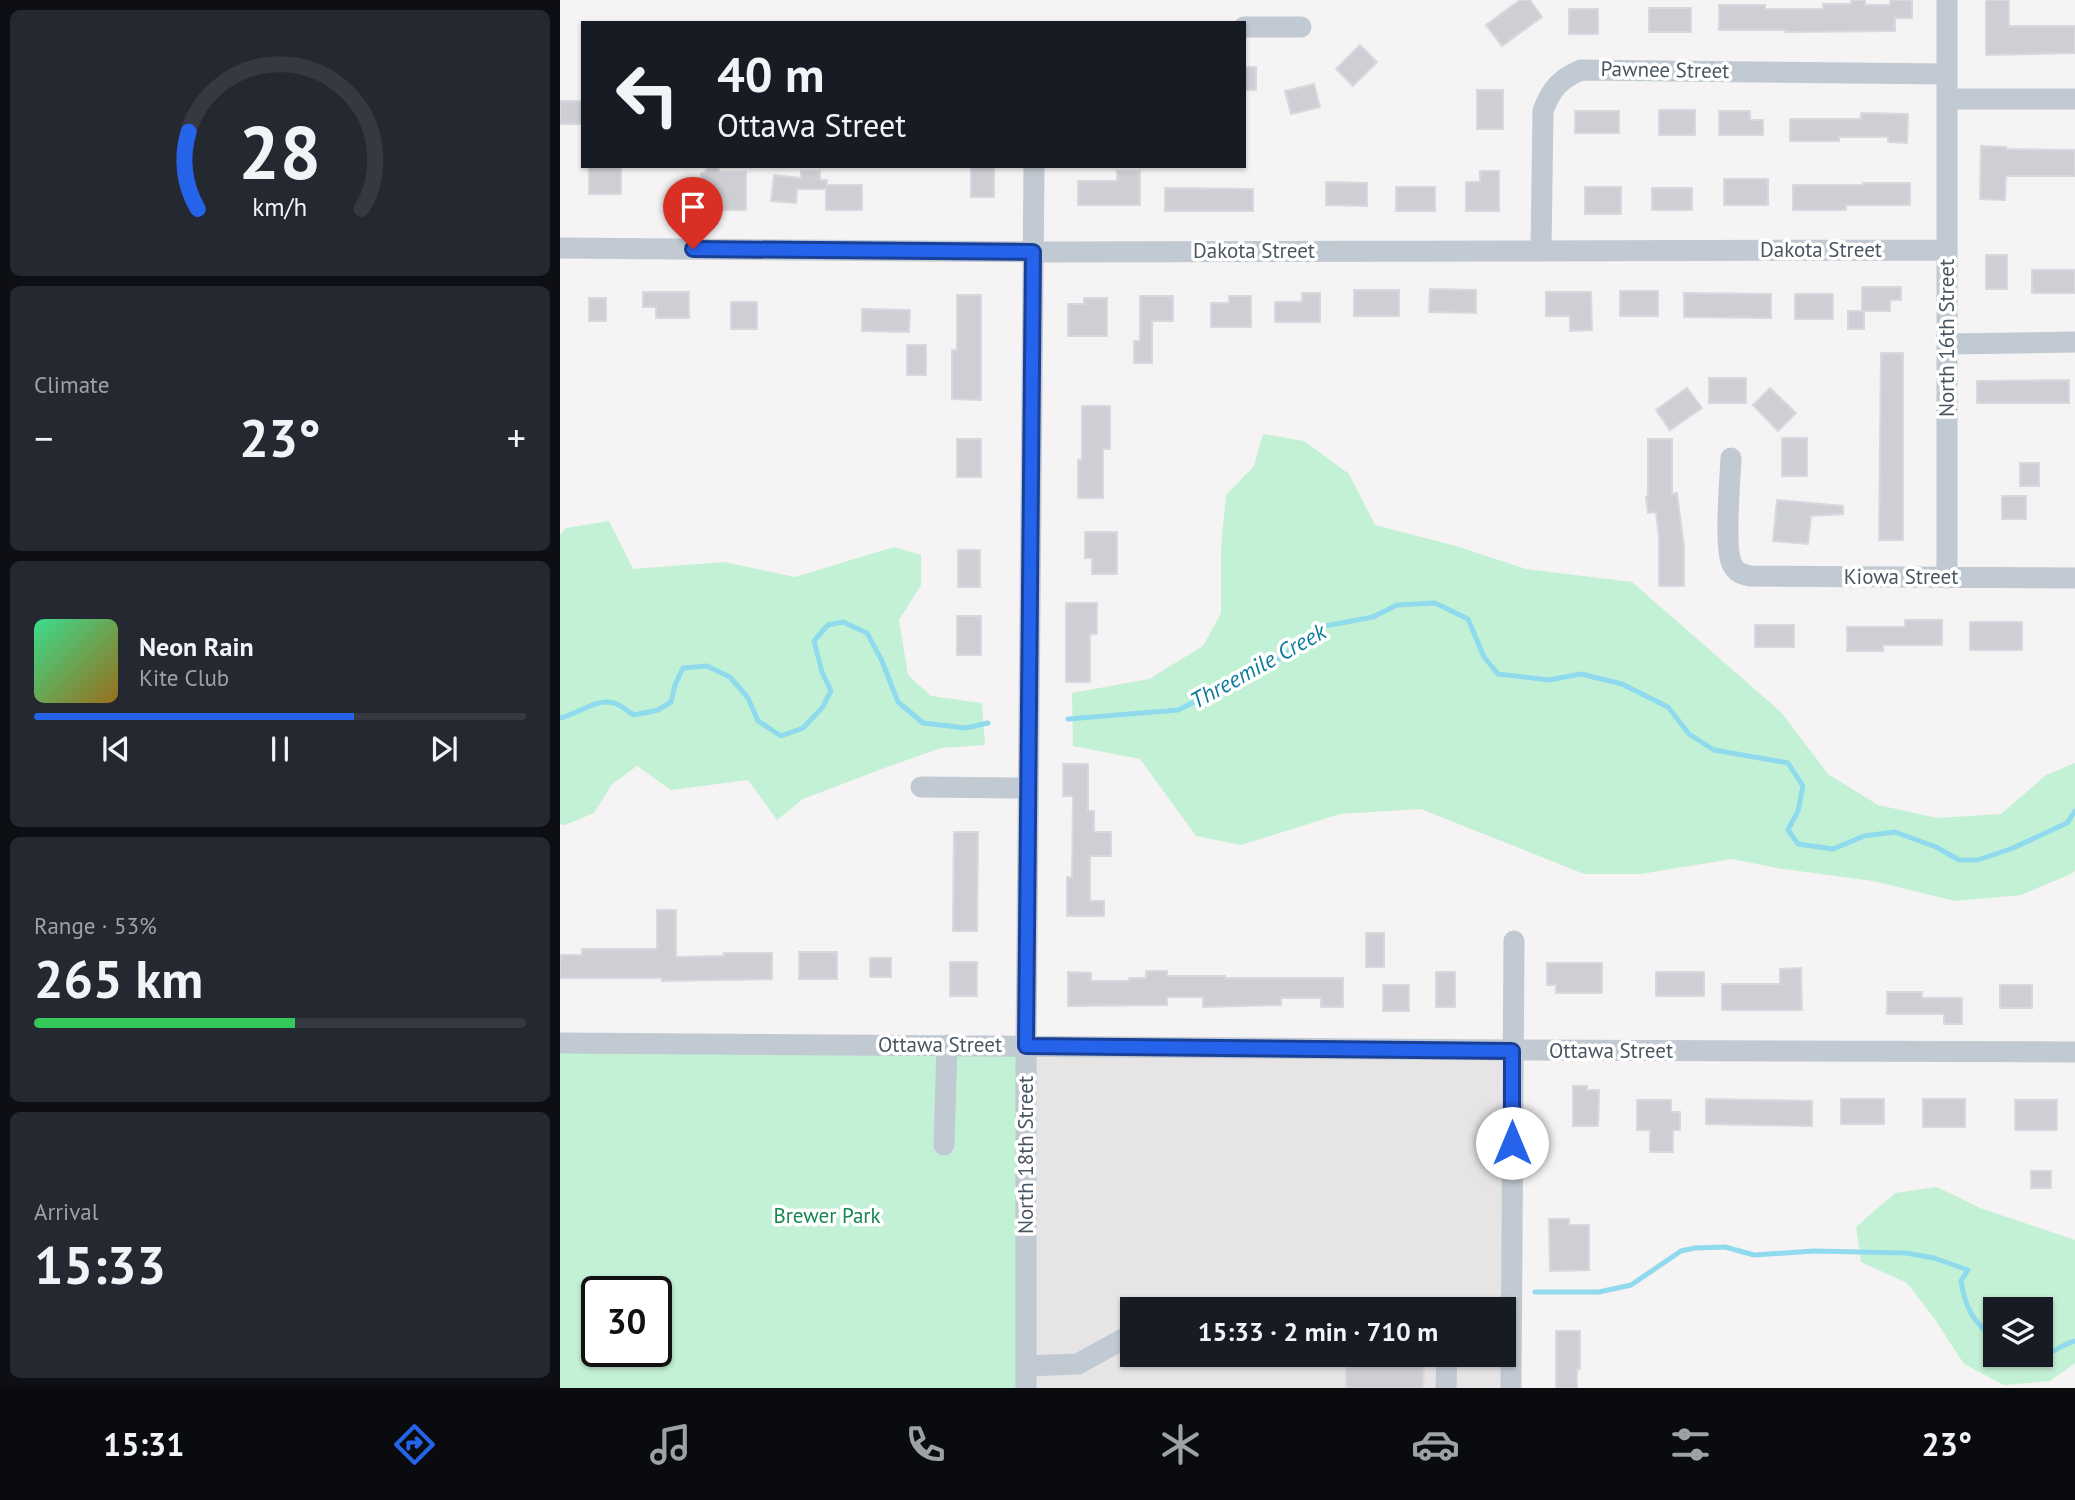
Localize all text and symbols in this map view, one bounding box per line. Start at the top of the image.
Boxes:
text: 40 m [717,42,824,106]
icon: left [602,49,693,140]
street label: Pawnee Street [1600,55,1730,84]
text: Ottawa Street [717,104,906,146]
text: 28 [239,105,321,199]
pin [663,177,723,249]
icon: arrive [674,188,712,226]
text: km/h [253,191,307,223]
street label: Dakota Street [1760,236,1882,263]
street label: Dakota Street [1193,237,1315,264]
street label: North 16th Street [1933,259,1960,417]
text: Climate [34,370,109,399]
text: 23° [239,404,321,471]
text: − [34,413,53,462]
text: + [507,413,526,462]
street label: Kiowa Street [1844,563,1958,590]
water label: Threemile Creek [1185,616,1332,715]
text: Neon Rain [139,630,254,663]
text: Kite Club [139,663,229,692]
icon: previous [97,730,135,768]
icon: pause [261,730,299,768]
icon: next [425,730,463,768]
text: Range · 53% [34,911,157,940]
text: 265 km [34,945,203,1012]
street label: Ottawa Street [878,1031,1002,1058]
street label: Ottawa Street [1549,1037,1673,1064]
street label: North 18th Street [1012,1076,1039,1234]
position arrow [1475,1106,1549,1180]
text: Arrival [34,1197,98,1226]
park label: Brewer Park [773,1202,881,1229]
text: 15:33 [34,1231,166,1298]
speed limit sign: 30 [581,1276,672,1367]
map controls [1983,1297,2053,1367]
button: layers [1983,1297,2053,1367]
text: 15:33 · 2 min · 710 m [1198,1315,1438,1348]
icon: directions [390,1420,439,1469]
icon: music [646,1420,695,1469]
icon: phone [901,1420,950,1469]
icon: climate [1156,1420,1205,1469]
icon: car [1411,1420,1460,1469]
icon: filters [1666,1420,1715,1469]
text: 15:31 [103,1423,184,1465]
text: 23° [1922,1423,1972,1465]

